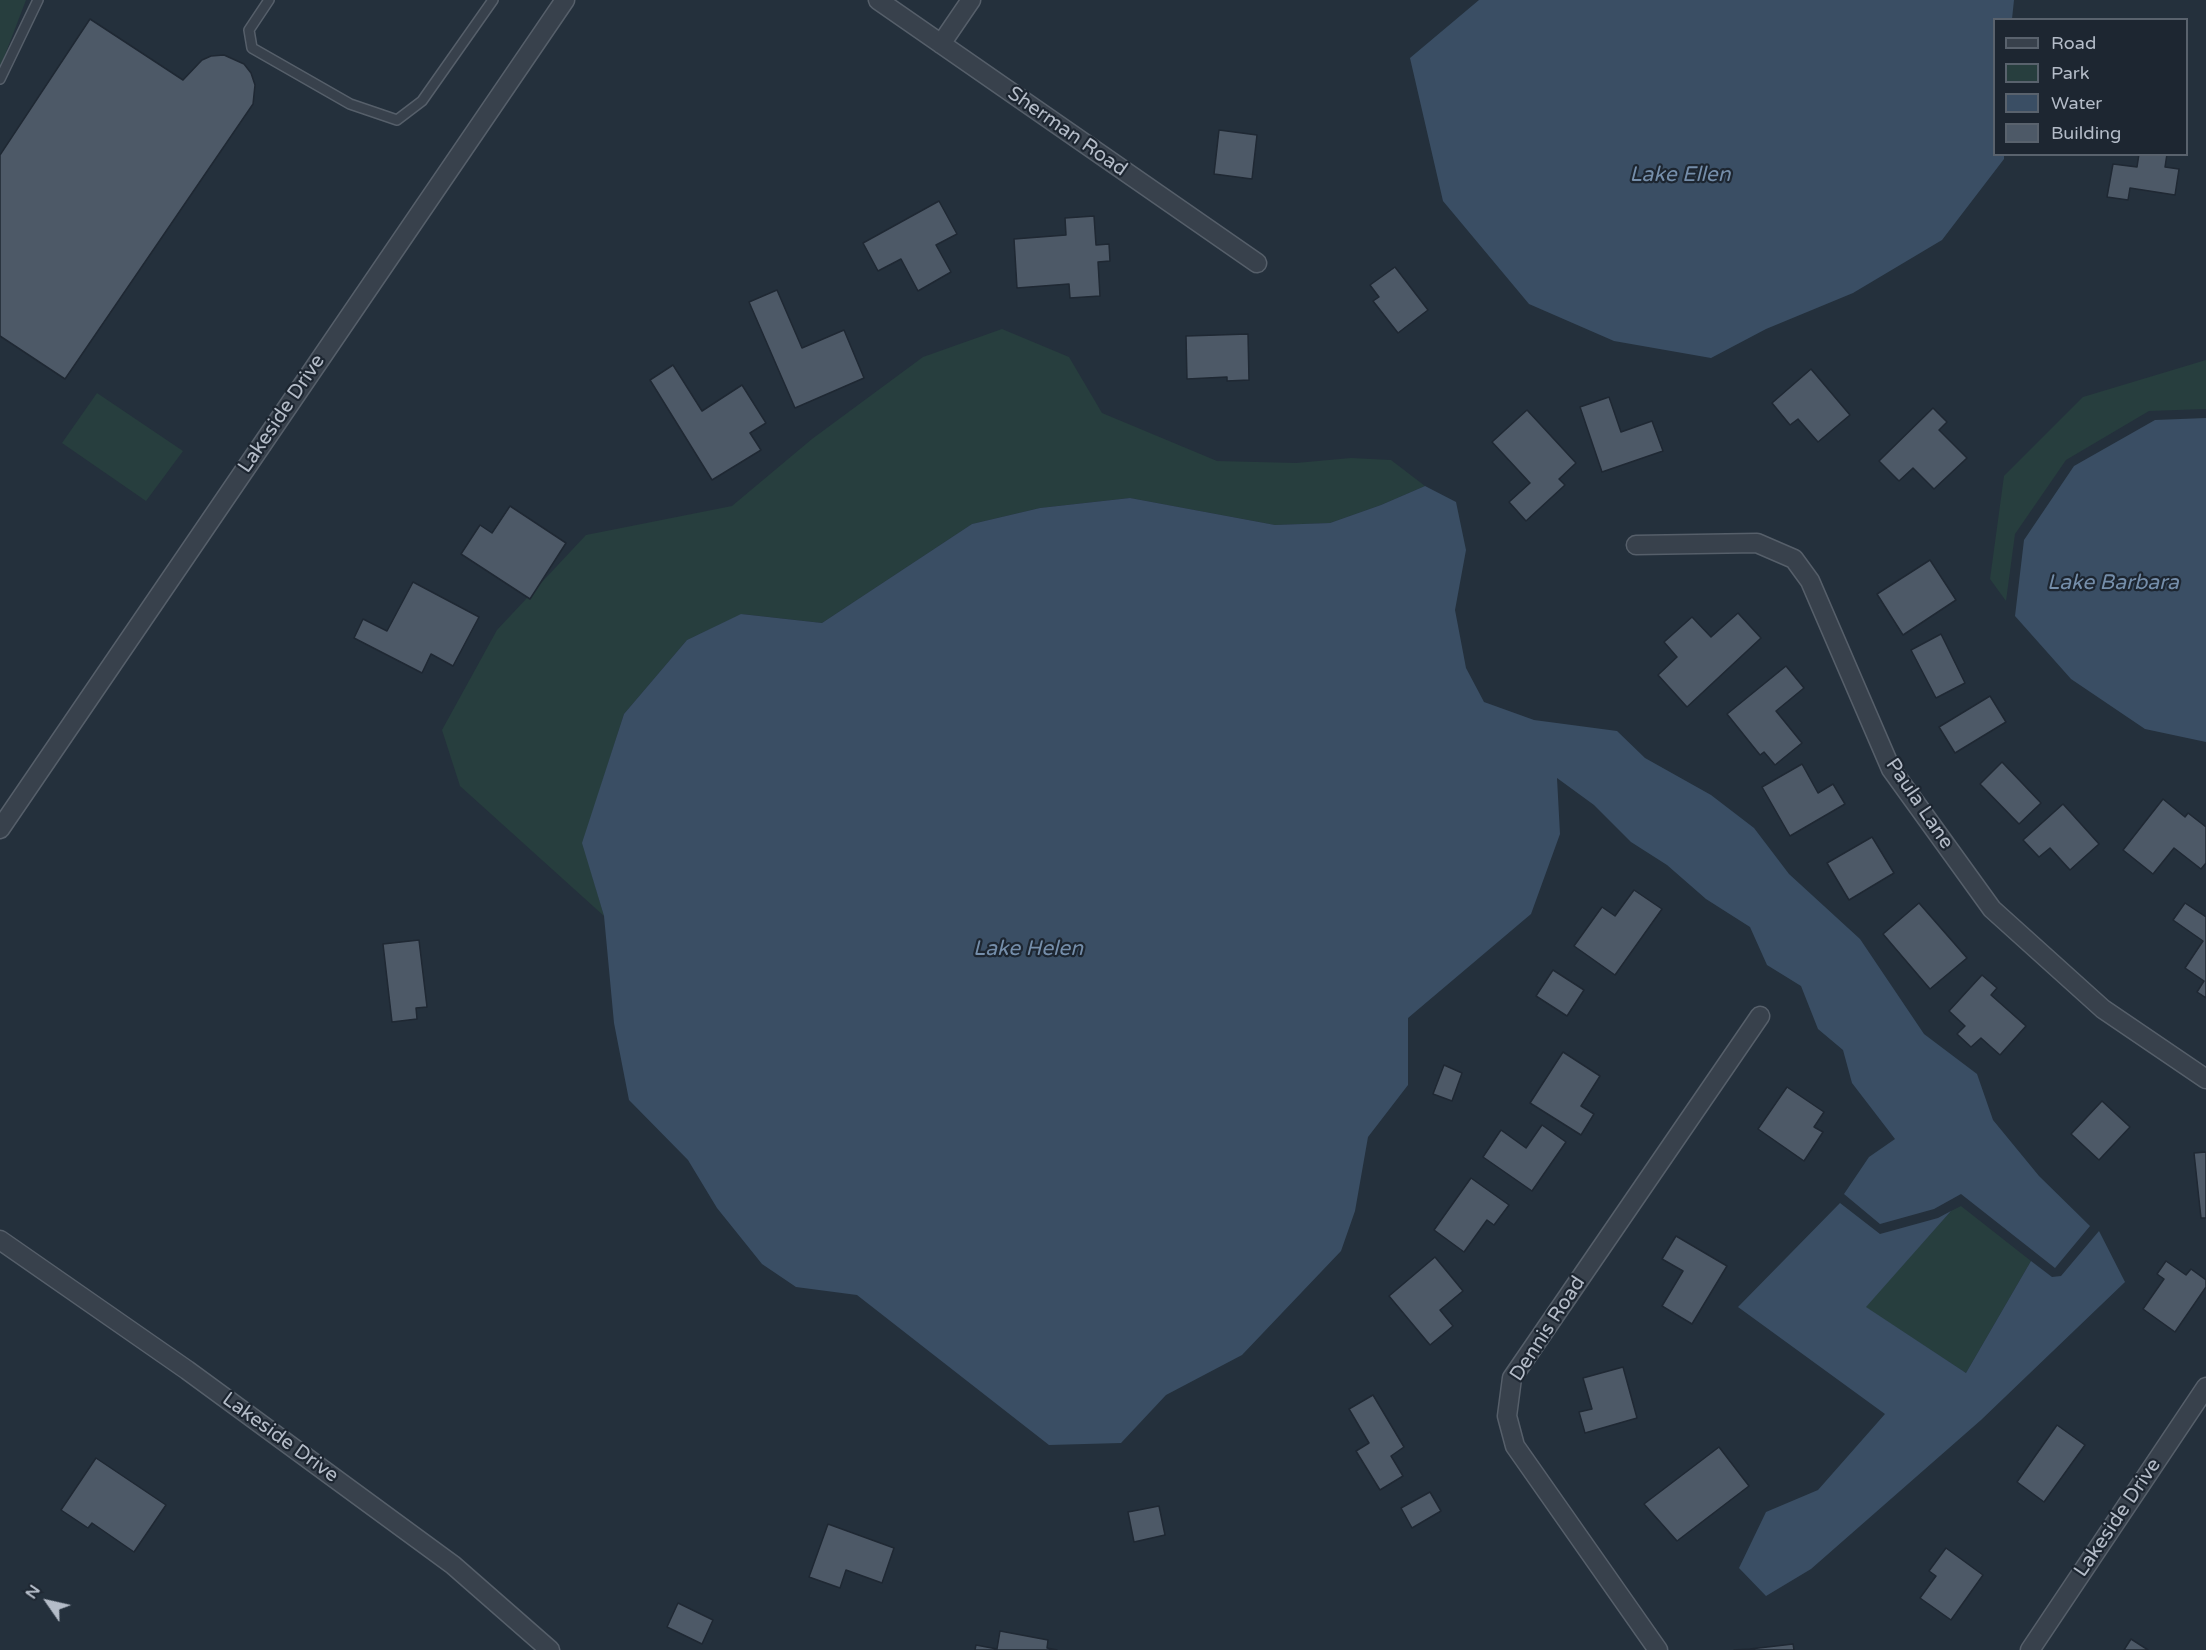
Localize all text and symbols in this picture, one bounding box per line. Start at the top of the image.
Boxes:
legend [1993,18,2188,156]
text: Road [2051,32,2096,54]
text: Park [2051,62,2089,84]
street label: Sherman Road [1003,82,1131,182]
text: Water [2051,92,2102,114]
text: Building [2051,122,2121,144]
water label: Lake Ellen [1629,162,1731,188]
street label: Lakeside Drive [234,350,330,478]
water label: Lake Barbara [2047,570,2179,596]
street label: Paula Lane [1880,754,1958,854]
water label: Lake Helen [973,936,1083,962]
street label: Dennis Road [1505,1272,1591,1386]
street label: Lakeside Drive [217,1388,343,1488]
street label: Lakeside Drive [2070,1454,2166,1582]
north arrow [18,1572,78,1632]
text: N [21,1581,45,1603]

